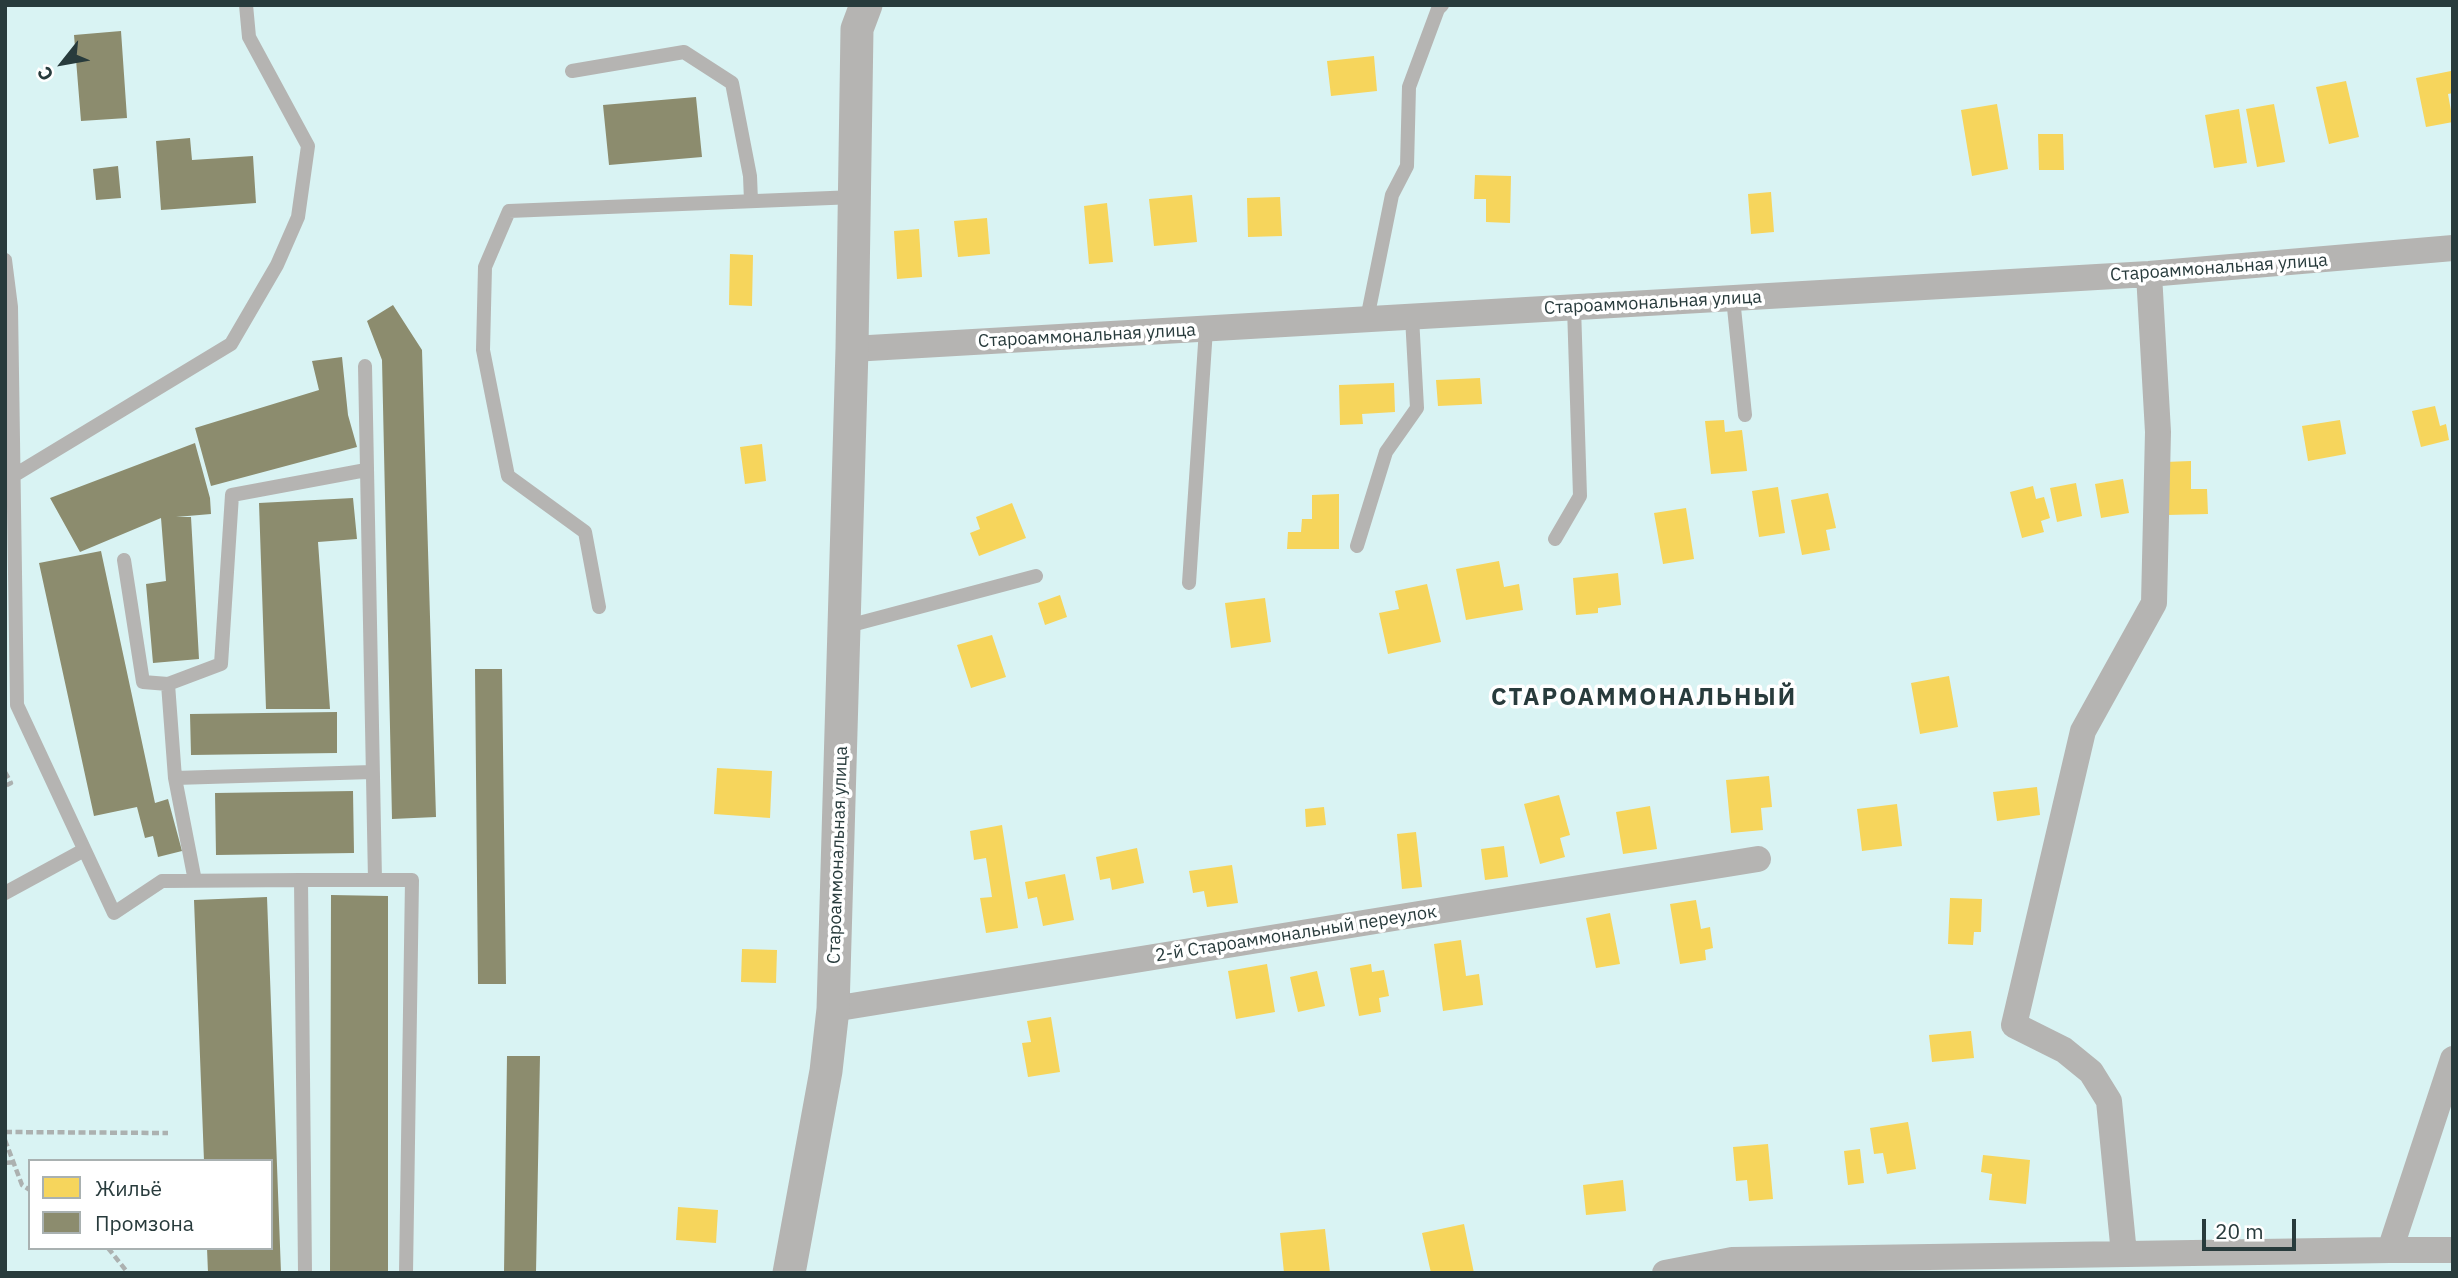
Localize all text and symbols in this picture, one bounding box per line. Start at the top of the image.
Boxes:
north arrow [28,28,98,98]
text: С [32,62,58,85]
street label: Староаммональная улица [2109,250,2329,286]
street label: Староаммональная улица [1544,287,1762,319]
street label: Староаммональная улица [978,320,1196,352]
district label: СТАРОАММОНАЛЬНЫЙ [1493,684,1795,712]
street label: Староаммональная улица [823,746,853,964]
street label: 2-й Староаммональный переулок [1154,901,1438,967]
legend [28,1159,273,1250]
text: Жильё [95,1174,162,1202]
scale bar [2206,1204,2300,1248]
text: Промзона [95,1209,194,1237]
text: 20 m [2215,1217,2264,1245]

